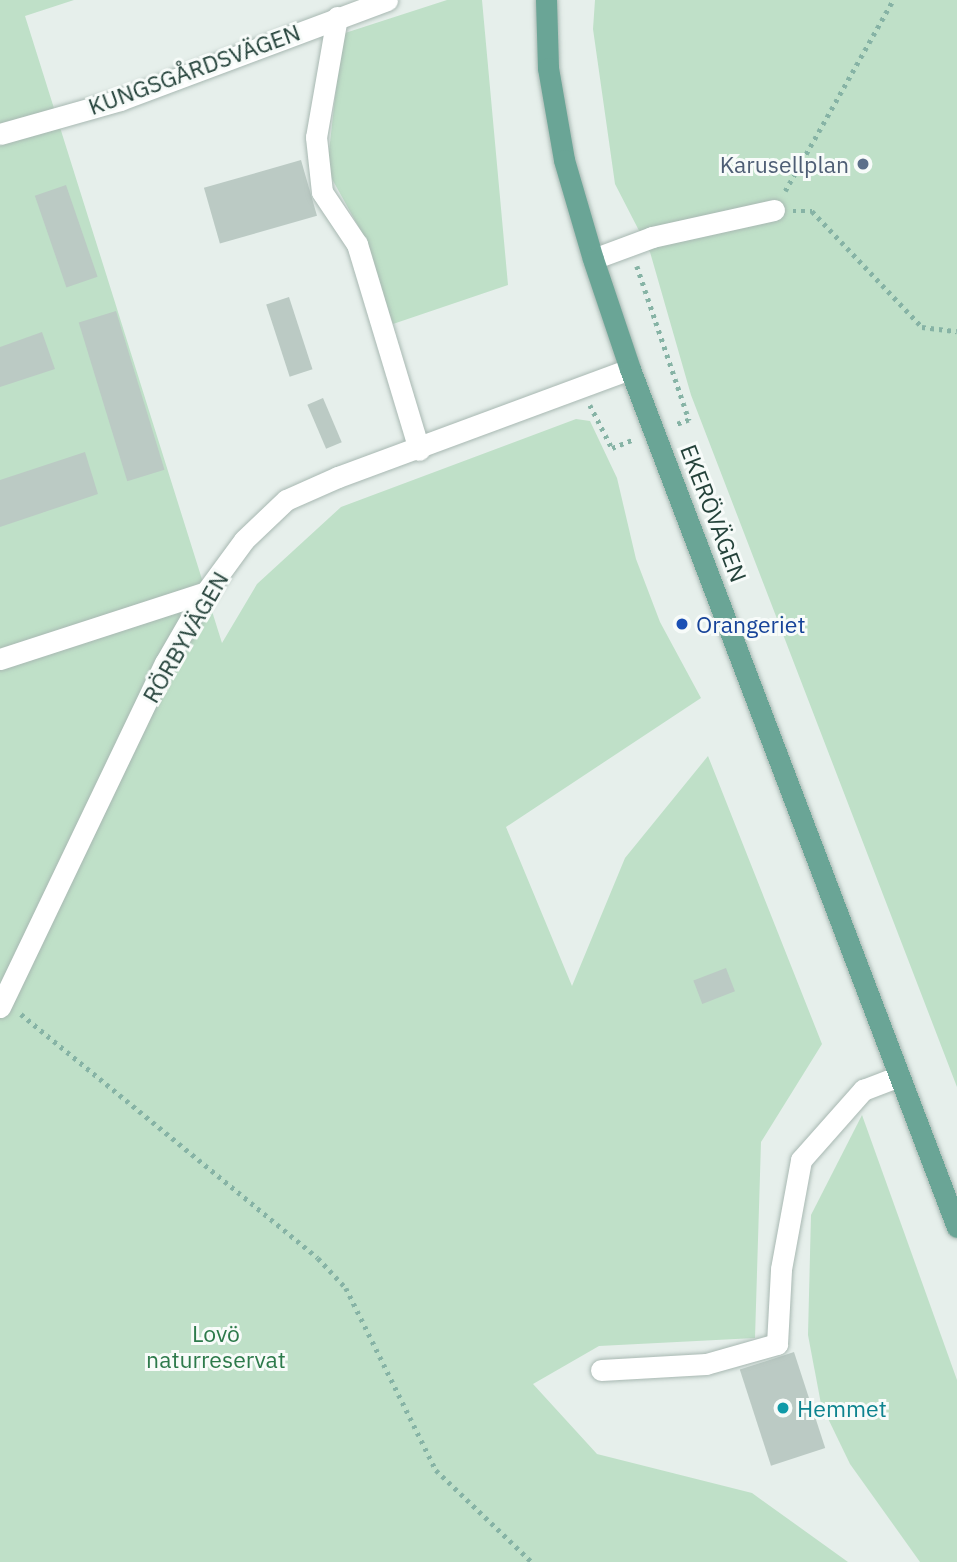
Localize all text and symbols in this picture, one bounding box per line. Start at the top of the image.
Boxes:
street label: KUNGSGÅRDSVÄGEN [84,18,304,120]
place label: Karusellplan [720,150,849,178]
marker: Karusellplan [855,156,871,172]
street label: EKERÖVÄGEN [675,440,753,586]
street label: RÖRBYVÄGEN [136,567,234,707]
place label: Orangeriet [696,610,806,638]
marker: Orangeriet [674,616,690,632]
park label: Lovö naturreservat [146,1319,286,1373]
place label: Hemmet [797,1394,887,1422]
marker: Hemmet [775,1400,791,1416]

